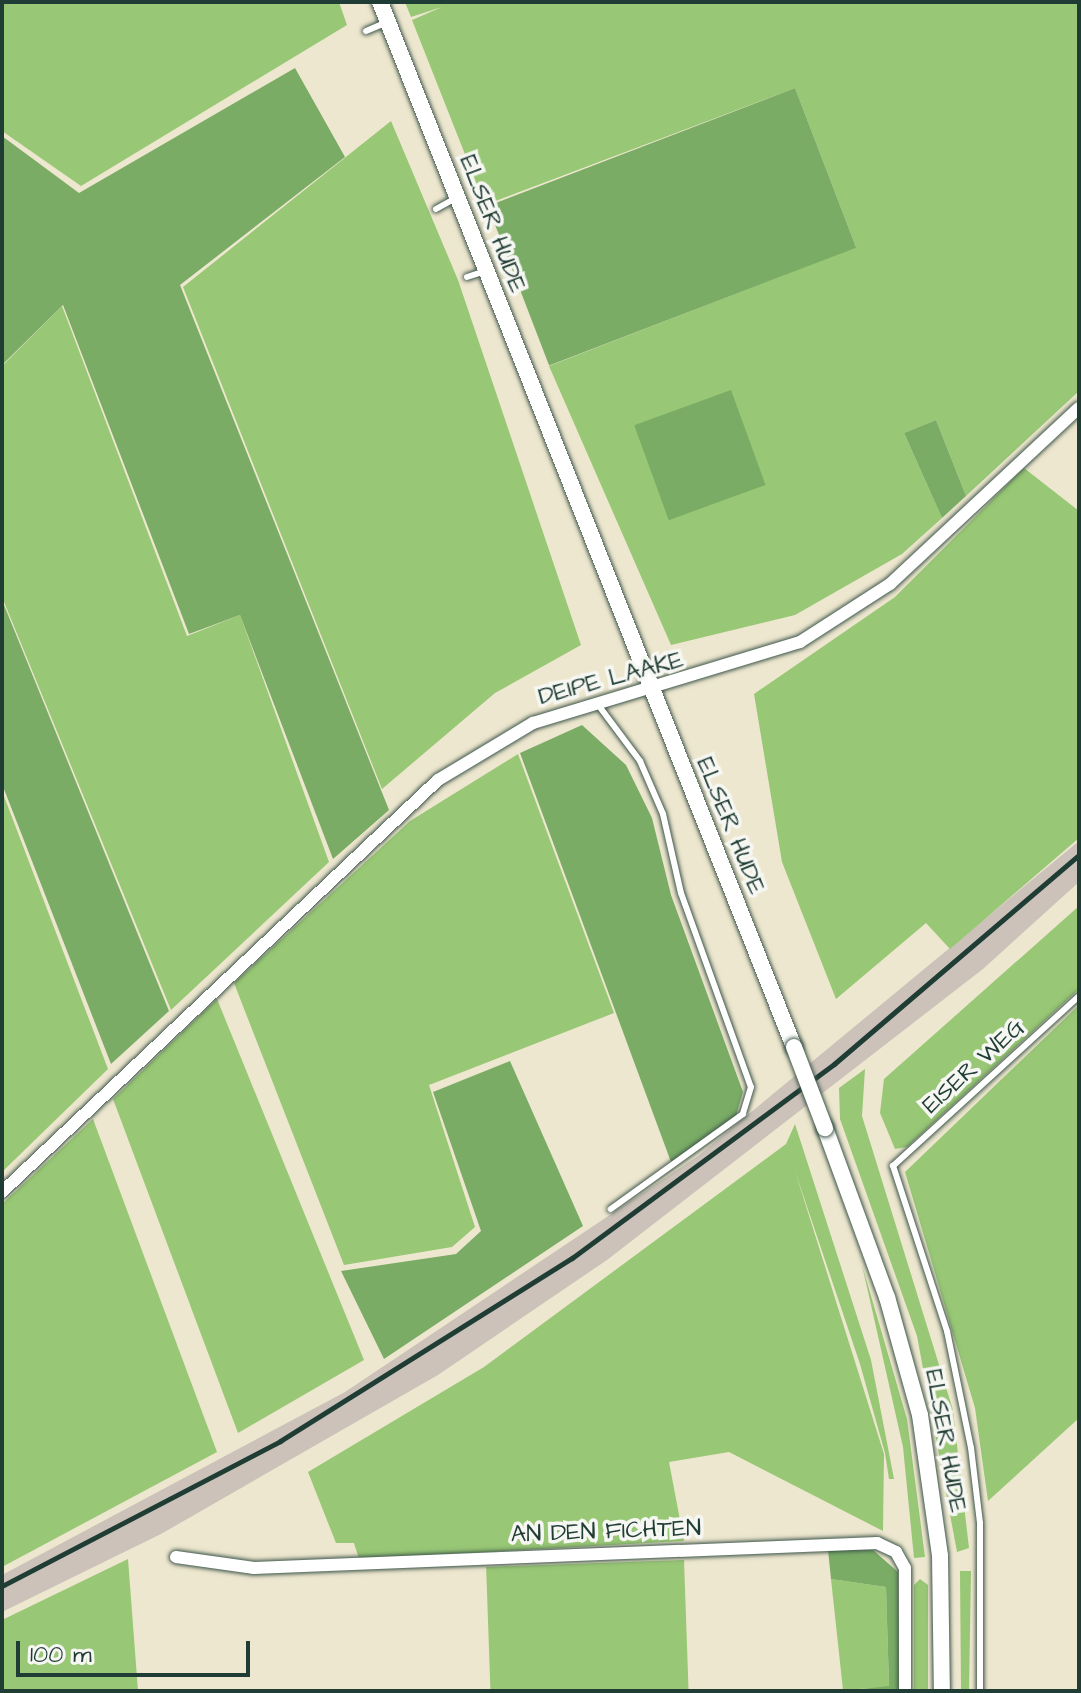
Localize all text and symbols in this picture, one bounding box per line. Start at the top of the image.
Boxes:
street label: ELSER HUDE [453,151,531,297]
street label: DEIPE LAAKE [535,646,687,712]
street label: ELSER HUDE [690,753,770,899]
street label: EISER WEG [917,1014,1031,1120]
street label: ELSER HUDE [918,1367,972,1515]
street label: AN DEN FICHTEN [510,1514,702,1550]
scale bar [20,1625,254,1675]
text: 100 m [30,1638,92,1672]

